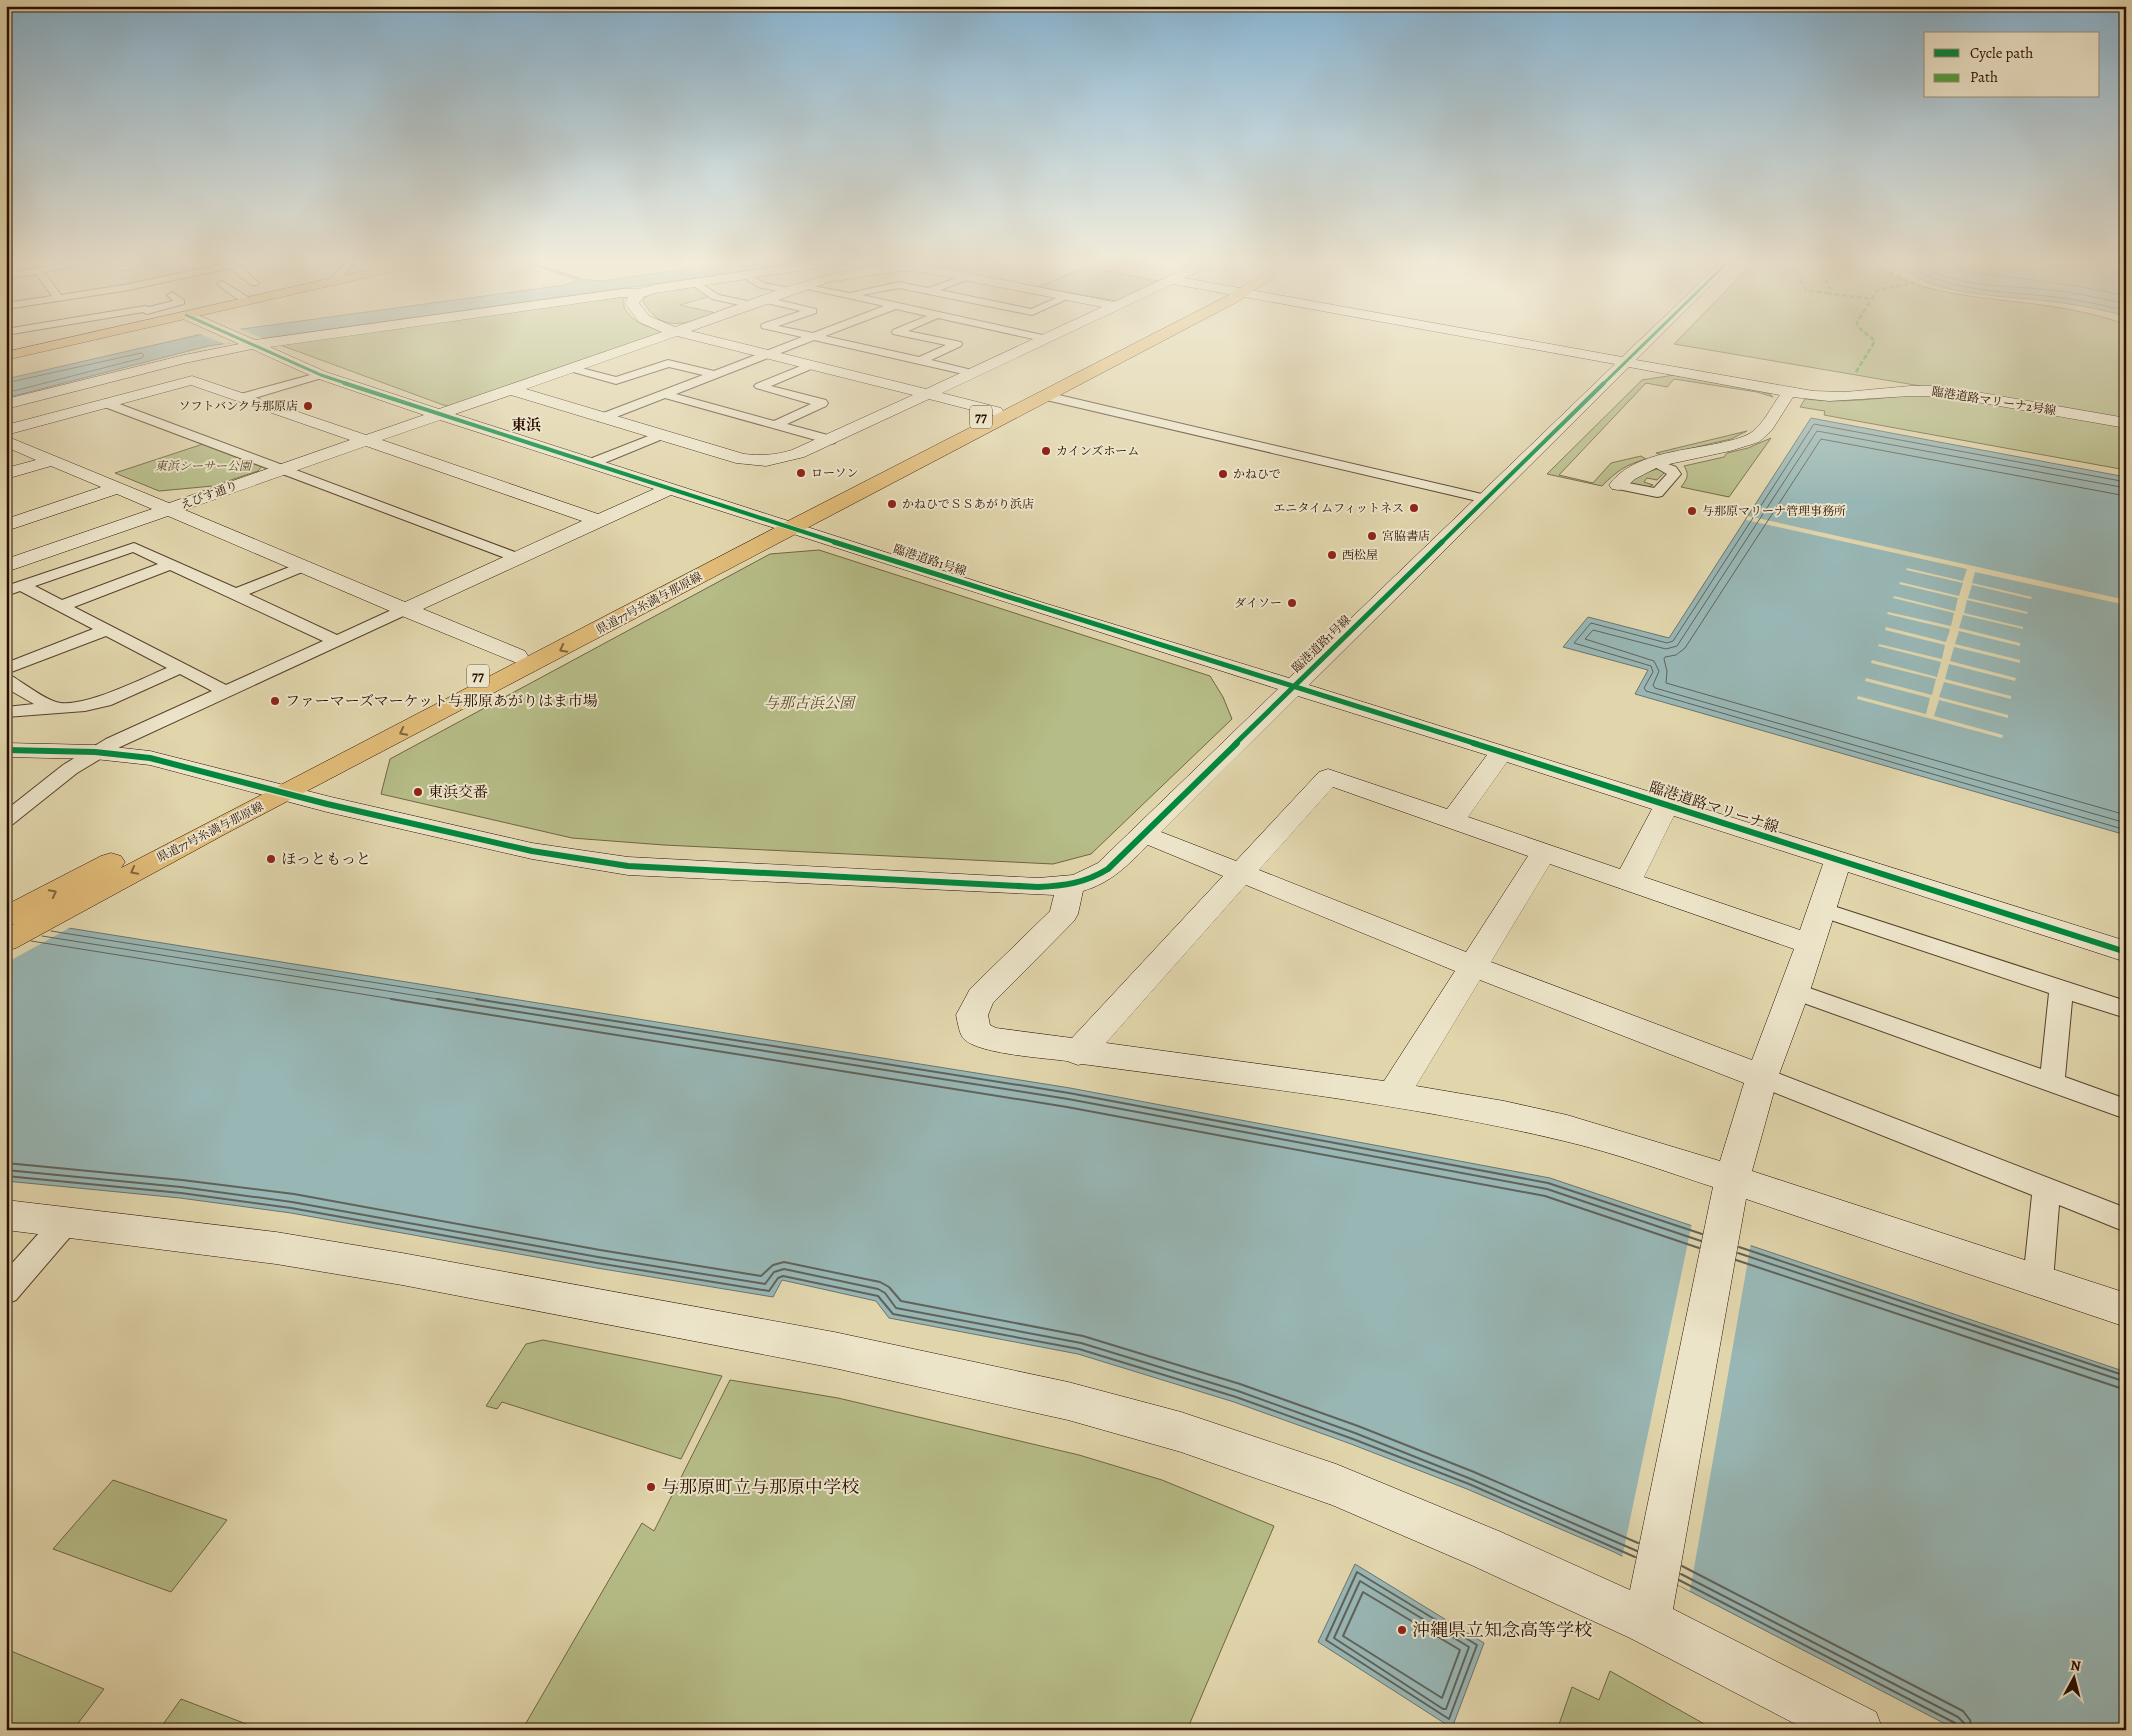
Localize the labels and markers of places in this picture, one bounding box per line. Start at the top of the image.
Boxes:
place label: ソフトバンク与那原店 [178,398,298,414]
marker: ソフトバンク与那原店 [302,400,314,412]
place label: カインズホーム [1056,443,1139,459]
marker: カインズホーム [1040,445,1052,457]
place label: ローソン [811,465,859,481]
place label: かねひで [1233,466,1281,482]
marker: ローソン [795,467,807,479]
marker: かねひで [1217,468,1229,480]
place label: かねひでＳＳあがり浜店 [902,496,1034,512]
marker: かねひでＳＳあがり浜店 [886,498,898,510]
place label: エニタイムフィットネス [1273,500,1404,516]
marker: エニタイムフィットネス [1408,502,1420,514]
place label: 与那原マリーナ管理事務所 [1702,503,1846,519]
marker: 与那原マリーナ管理事務所 [1686,505,1698,517]
place label: 宮脇書店 [1382,528,1430,544]
marker: 宮脇書店 [1366,530,1378,542]
place label: 西松屋 [1342,547,1378,563]
marker: 西松屋 [1326,549,1338,561]
place label: ダイソー [1234,595,1282,611]
marker: ダイソー [1286,597,1298,609]
place label: ファーマーズマーケット与那原あがりはま市場 [285,691,598,711]
marker: ファーマーズマーケット与那原あがりはま市場 [269,695,281,707]
place label: 東浜交番 [428,782,488,802]
marker: 東浜交番 [412,786,424,798]
place label: ほっともっと [281,849,371,869]
marker: ほっともっと [265,853,277,865]
place label: 与那原町立与那原中学校 [661,1475,859,1499]
marker: 与那原町立与那原中学校 [645,1481,657,1493]
place label: 沖縄県立知念高等学校 [1412,1618,1592,1642]
marker: 沖縄県立知念高等学校 [1396,1624,1408,1636]

